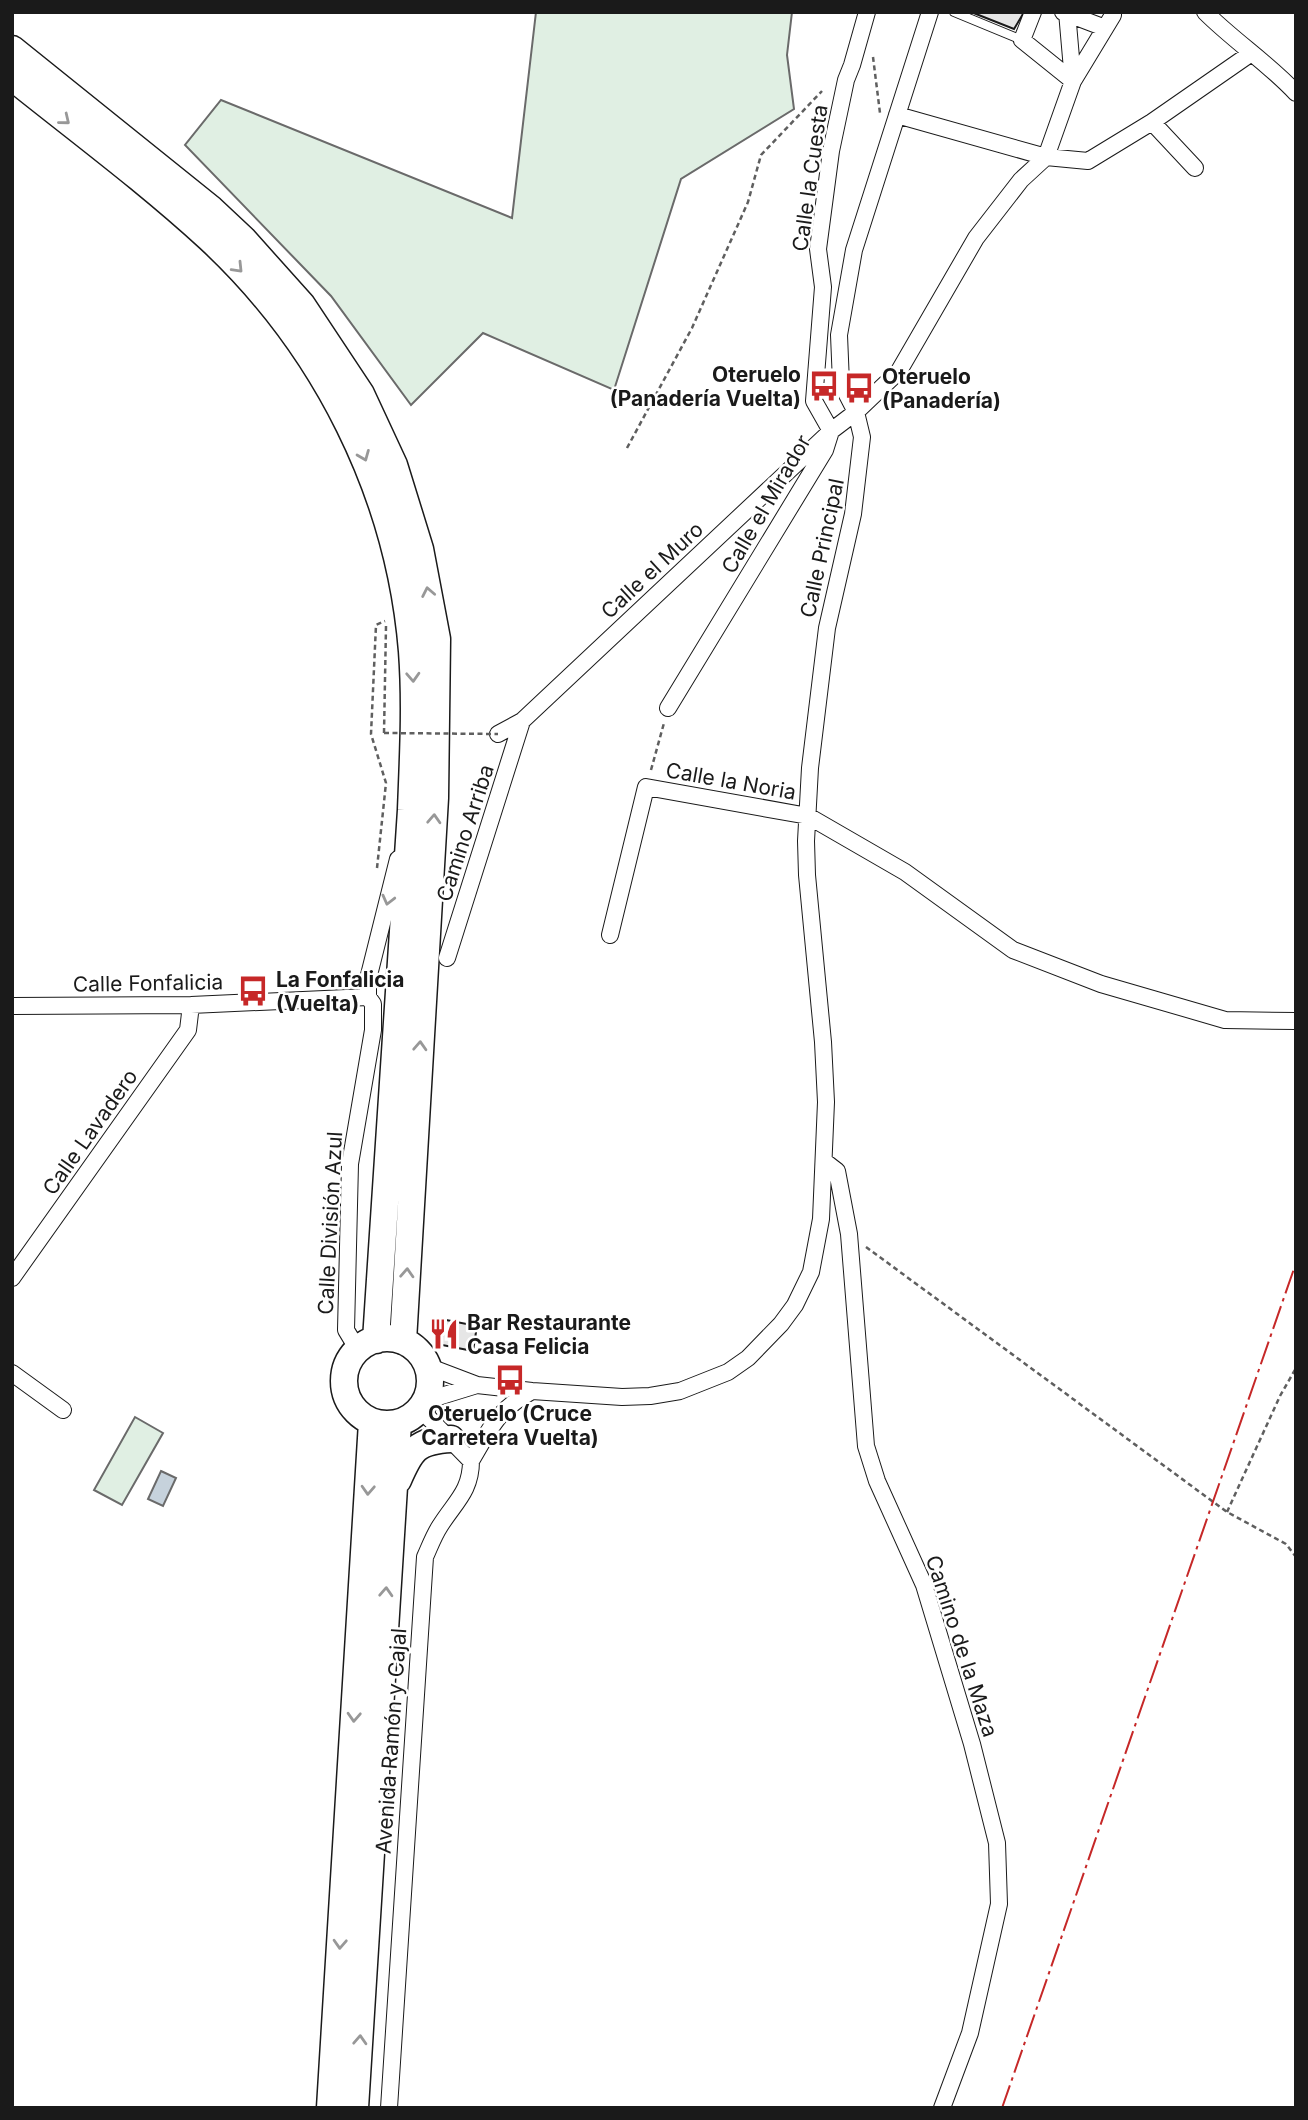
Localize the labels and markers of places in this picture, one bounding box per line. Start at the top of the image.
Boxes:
place label: Oteruelo (Panadería Vuelta) [610,362,801,411]
place label: Oteruelo (Panadería) [882,364,1001,413]
bus stop icon: Oteruelo (Panadería Vuelta) [807,369,841,403]
bus stop icon: Oteruelo (Panadería) [842,371,876,405]
place label: La Fonfalicia (Vuelta) [276,967,404,1016]
bus stop icon: La Fonfalicia (Vuelta) [236,974,270,1008]
place label: Bar Restaurante Casa Felicia [467,1310,631,1359]
restaurant icon: Bar Restaurante Casa Felicia [427,1317,461,1351]
bus stop icon: Oteruelo (Cruce Carretera Vuelta) [493,1363,527,1397]
place label: Oteruelo (Cruce Carretera Vuelta) [421,1401,599,1450]

